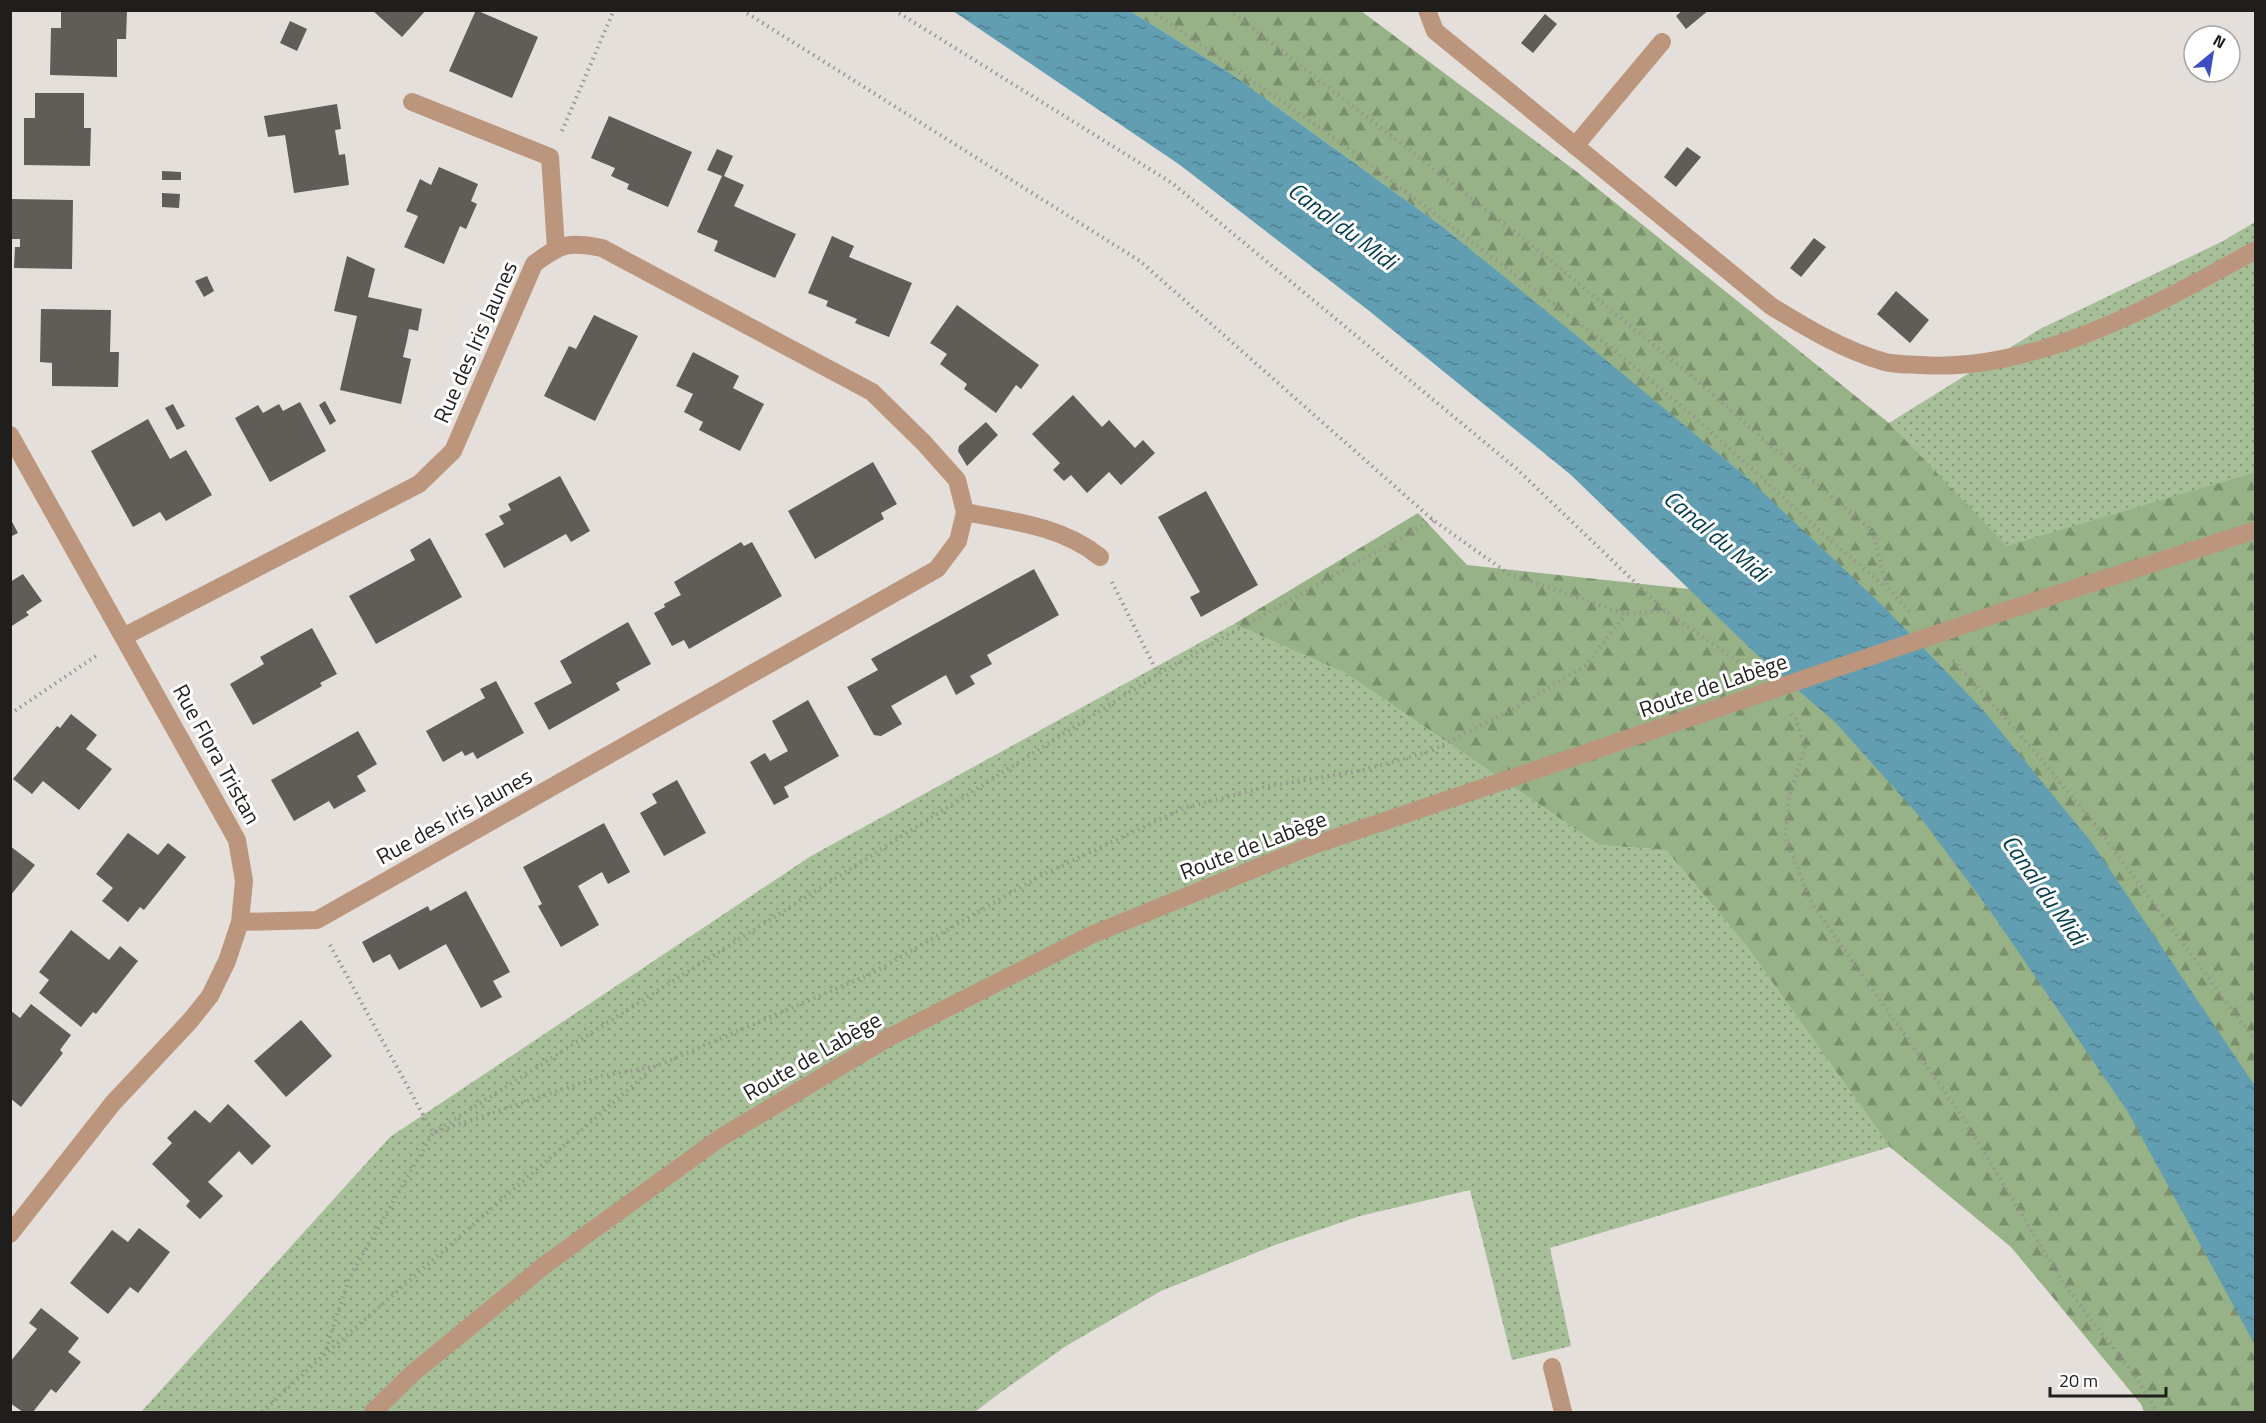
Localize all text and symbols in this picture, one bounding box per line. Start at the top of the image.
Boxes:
north arrow [2182,24,2242,84]
text: N [2209,28,2230,54]
water label: Canal du Midi [1281,172,1407,280]
street label: Rue des Iris Jaunes [424,256,526,428]
water label: Canal du Midi [1656,480,1780,592]
street label: Route de Labège [1634,644,1792,726]
street label: Rue Flora Tristan [164,678,270,830]
street label: Rue des Iris Jaunes [370,759,538,873]
street label: Route de Labège [1175,801,1331,889]
water label: Canal du Midi [1993,827,2098,955]
street label: Route de Labège [737,1003,887,1109]
scale bar [2050,1360,2166,1398]
text: 20 m [2059,1367,2098,1394]

